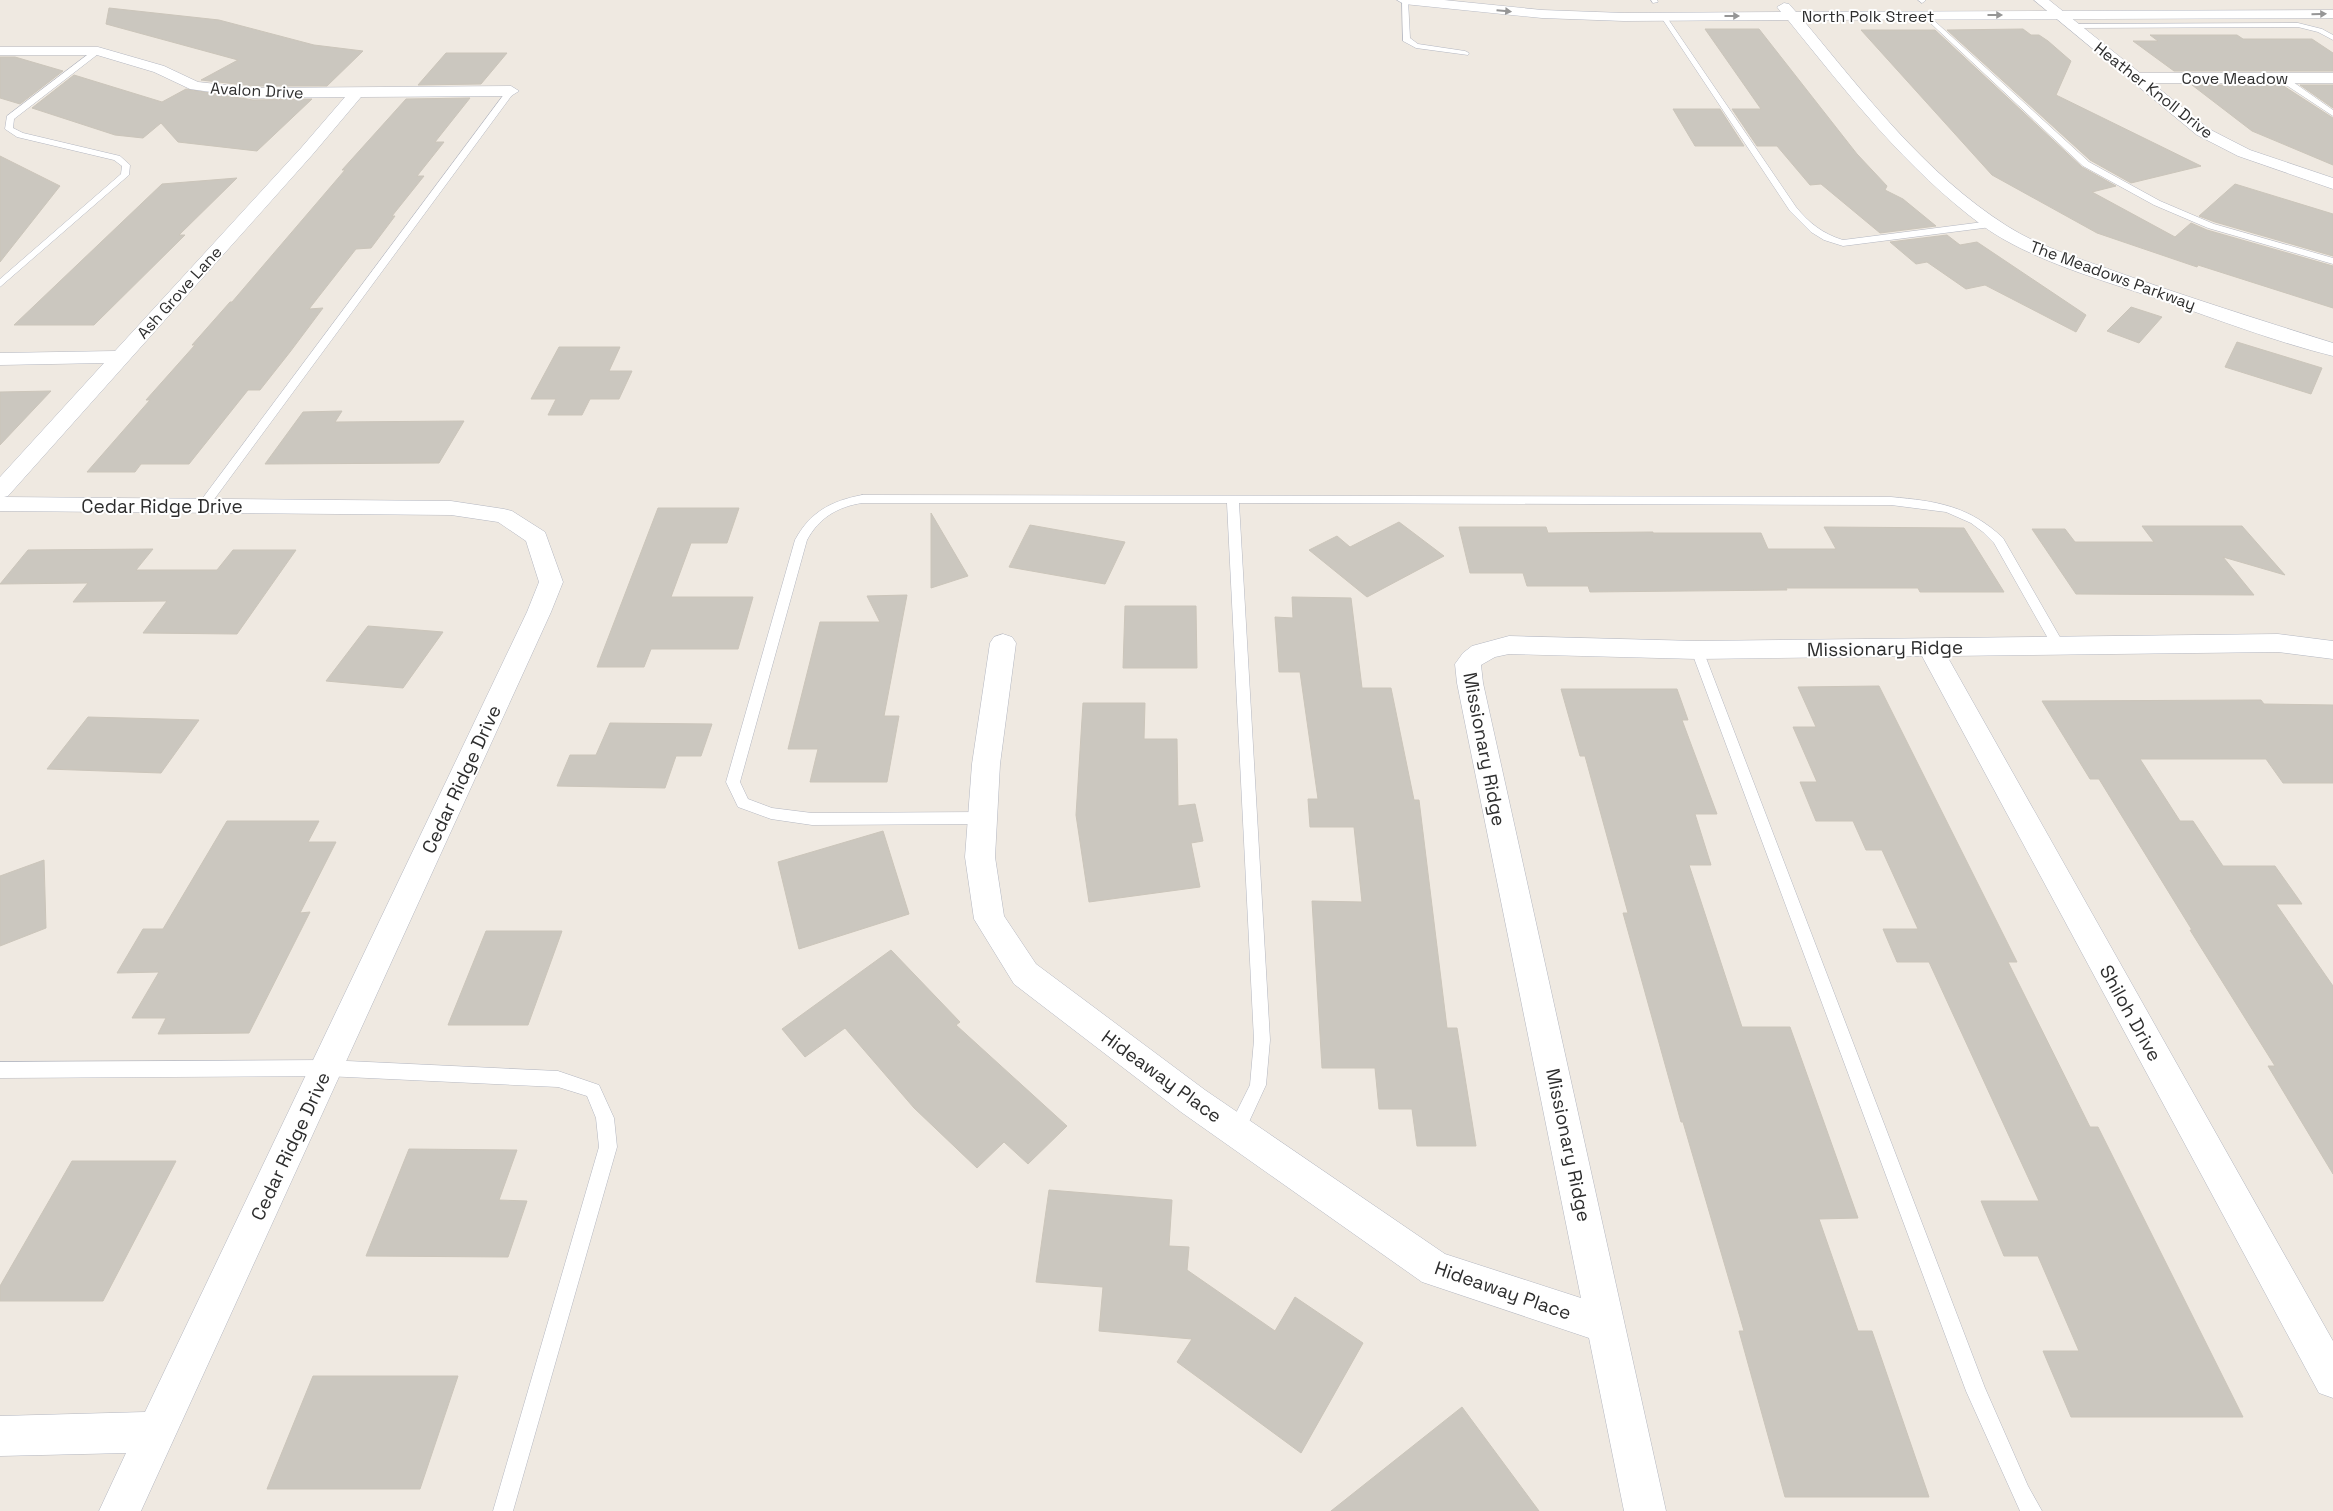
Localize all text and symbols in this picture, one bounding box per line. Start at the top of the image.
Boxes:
street label: North Polk Street [1802,6,1934,27]
one-way arrow [1497,7,1513,15]
one-way arrow [2311,10,2327,18]
one-way arrow [1987,11,2003,19]
one-way arrow [1724,12,1740,20]
street label: Heather Knoll Drive [2090,37,2217,143]
street label: Cove Meadow [2182,68,2288,89]
street label: Avalon Drive [210,78,304,103]
street label: The Meadows Parkway [2027,236,2199,315]
street label: Ash Grove Lane [132,242,226,343]
street label: Cedar Ridge Drive [81,494,243,519]
street label: Missionary Ridge [1807,635,1963,662]
street label: Missionary Ridge [1457,670,1512,828]
street label: Cedar Ridge Drive [416,701,507,858]
street label: Shiloh Drive [2094,961,2167,1066]
street label: Hideaway Place [1097,1024,1227,1129]
street label: Missionary Ridge [1540,1066,1597,1224]
street label: Cedar Ridge Drive [245,1068,336,1225]
street label: Hideaway Place [1431,1255,1574,1326]

